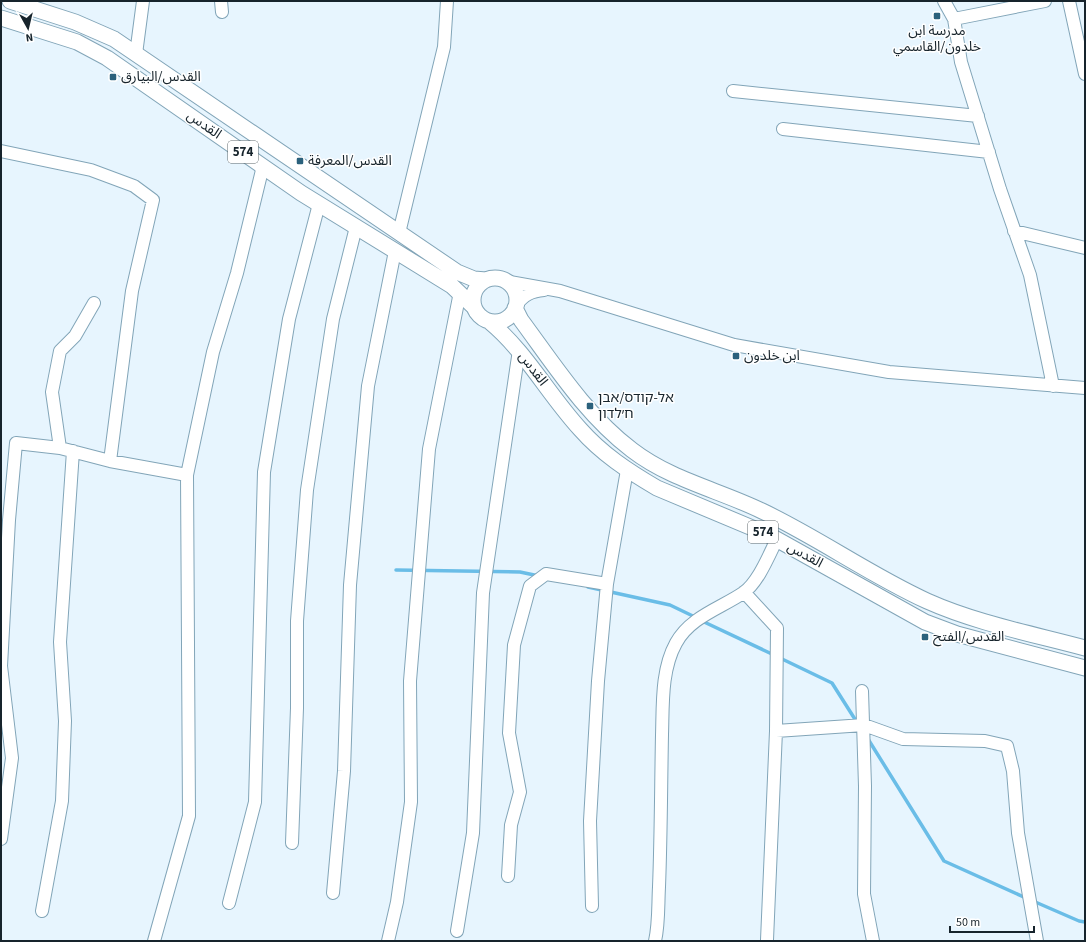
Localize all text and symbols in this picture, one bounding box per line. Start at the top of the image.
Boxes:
north arrow [8,8,48,48]
marker: مدرسة ابن خلدون/القاسمي [932,11,942,21]
place label: مدرسة ابن خلدون/القاسمي [893,21,981,57]
text: N [25,29,34,45]
place label: القدس/البيارق [121,67,201,87]
marker: القدس/البيارق [108,72,118,82]
street label: القدس [183,106,225,144]
road number: 574 [228,141,258,163]
place label: القدس/المعرفة [308,151,392,171]
marker: القدس/المعرفة [295,156,305,166]
place label: ابن خلدون [744,346,800,366]
street label: القدس [513,348,553,390]
marker: ابن خلدون [731,351,741,361]
place label: אל-קודס/אבן ח׳לדון [598,388,674,424]
marker: אל-קודס/אבן ח׳לדון [585,401,595,411]
road number: 574 [748,521,778,543]
street label: القدس [783,537,827,573]
place label: القدس/الفتح [933,627,1004,647]
marker: القدس/الفتح [920,632,930,642]
scale bar [950,908,1034,934]
text: 50 m [956,914,980,931]

